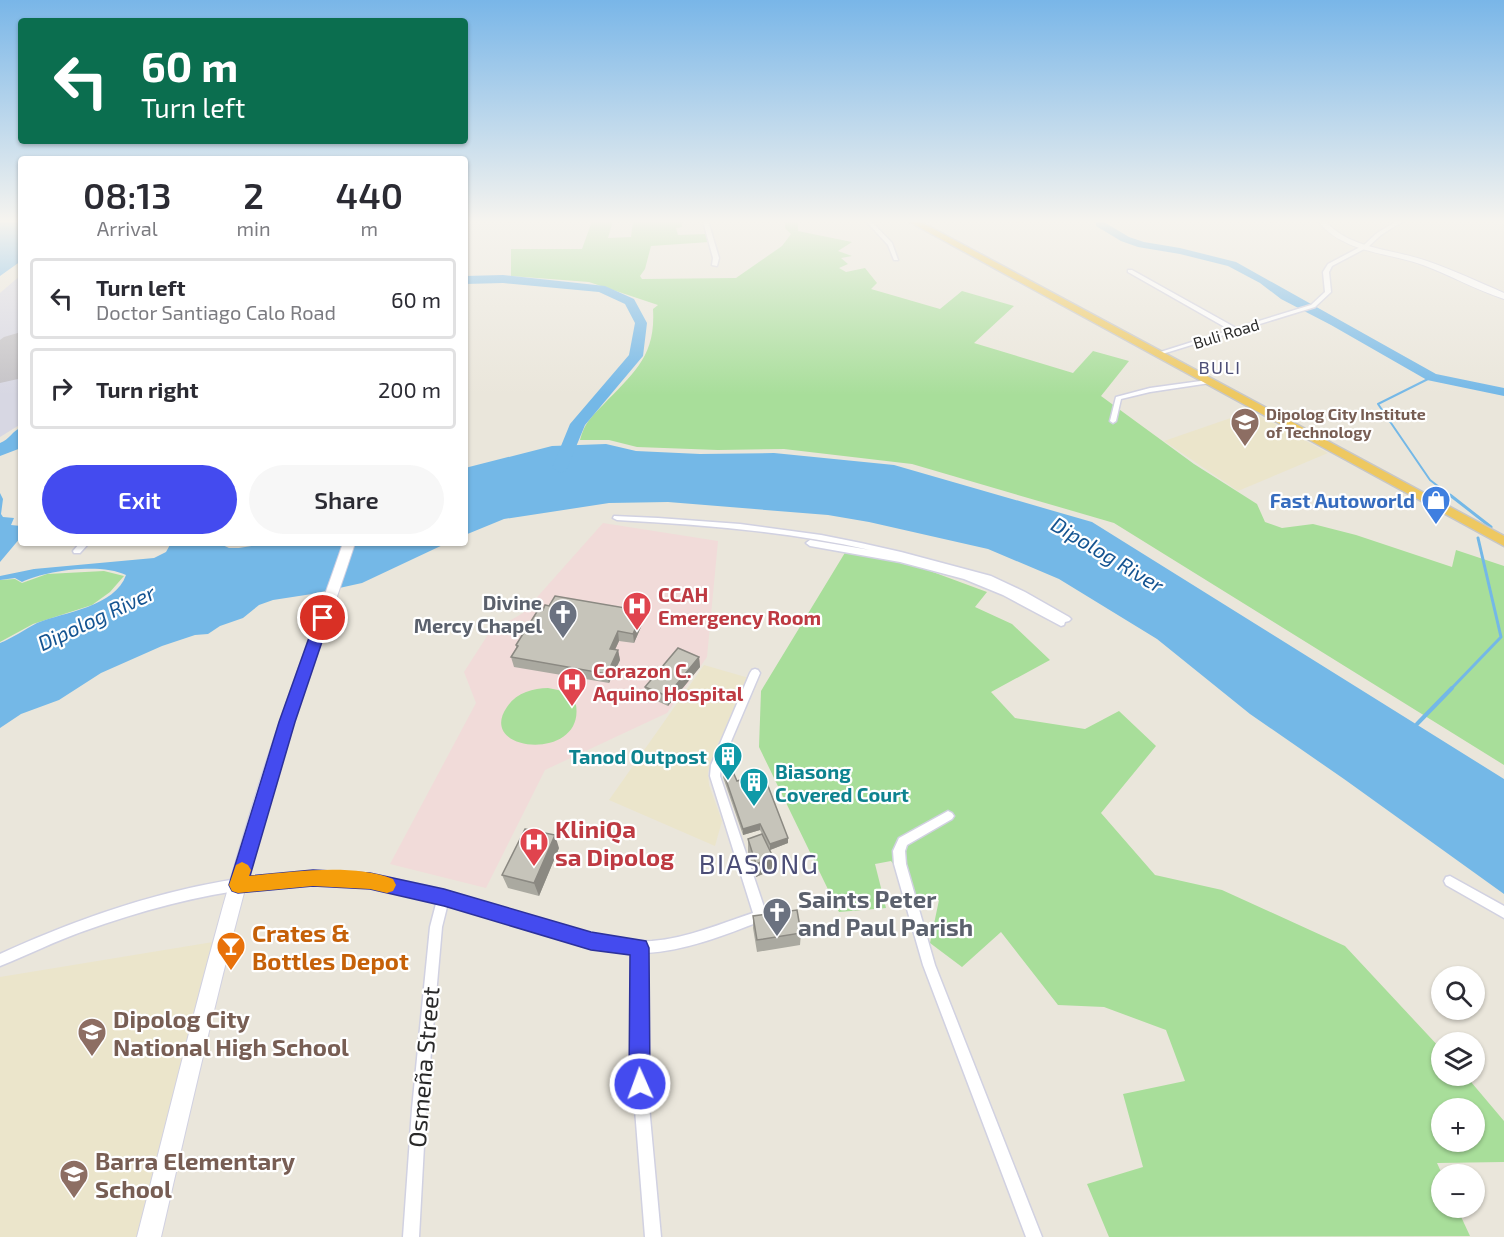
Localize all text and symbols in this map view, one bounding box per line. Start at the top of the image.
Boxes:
text: 60 m [141,40,238,90]
icon: left [42,42,120,120]
text: Turn left [141,91,245,123]
text: 08:13 [83,173,172,216]
text: 2 [243,173,264,216]
text: 440 [336,173,403,216]
text: Arrival [97,216,158,240]
text: min [237,216,271,240]
text: m [361,216,378,240]
text: Turn left [96,274,185,300]
icon: left [45,282,78,315]
text: 60 m [391,286,441,312]
text: Doctor Santiago Calo Road [96,300,336,324]
street label: Buli Road [1191,314,1261,352]
district label: BULI [1198,356,1242,378]
icon: right [45,372,78,405]
text: Turn right [96,376,198,402]
text: 200 m [378,376,441,402]
place label: Dipolog City Institute of Technology [1266,404,1426,442]
school or university icon: Dipolog City Institute of Technology [1229,406,1261,448]
button: Exit [42,465,237,534]
button: Share [249,465,444,534]
shop icon: Fast Autoworld [1420,484,1452,526]
place label: Fast Autoworld [1270,488,1415,512]
water label: Dipolog River [1047,511,1169,598]
water label: Dipolog River [33,579,159,655]
place label: CCAH Emergency Room [658,582,821,630]
place label: Divine Mercy Chapel [414,590,542,638]
hospital icon: CCAH Emergency Room [621,590,653,632]
pin [297,592,348,643]
church icon: Divine Mercy Chapel [547,598,579,640]
icon: arrive [306,601,339,634]
place label: Corazon C. Aquino Hospital [593,658,744,705]
hospital icon: Corazon C. Aquino Hospital [556,666,588,708]
building icon: Tanod Outpost [712,740,744,782]
place label: Tanod Outpost [569,744,707,768]
place label: Biasong Covered Court [775,759,909,806]
building icon: Biasong Covered Court [738,766,770,808]
place label: KliniQa sa Dipolog [555,814,674,871]
hospital icon: KliniQa sa Dipolog [518,826,550,868]
district label: BIASONG [699,847,819,879]
place label: Saints Peter and Paul Parish [798,884,973,941]
church icon: Saints Peter and Paul Parish [761,896,793,938]
place label: Crates & Bottles Depot [252,918,409,975]
bar icon: Crates & Bottles Depot [215,930,247,972]
map controls [1431,966,1485,1218]
button: search [1431,966,1485,1020]
street label: Osmeña Street [402,985,444,1149]
place label: Dipolog City National High School [113,1004,349,1061]
school or university icon: Dipolog City National High School [76,1016,108,1058]
button: layers [1431,1032,1485,1086]
position arrow [608,1052,672,1116]
button: + [1431,1098,1485,1152]
place label: Barra Elementary School [95,1146,295,1203]
school or university icon: Barra Elementary School [58,1158,90,1200]
button: − [1431,1164,1485,1218]

